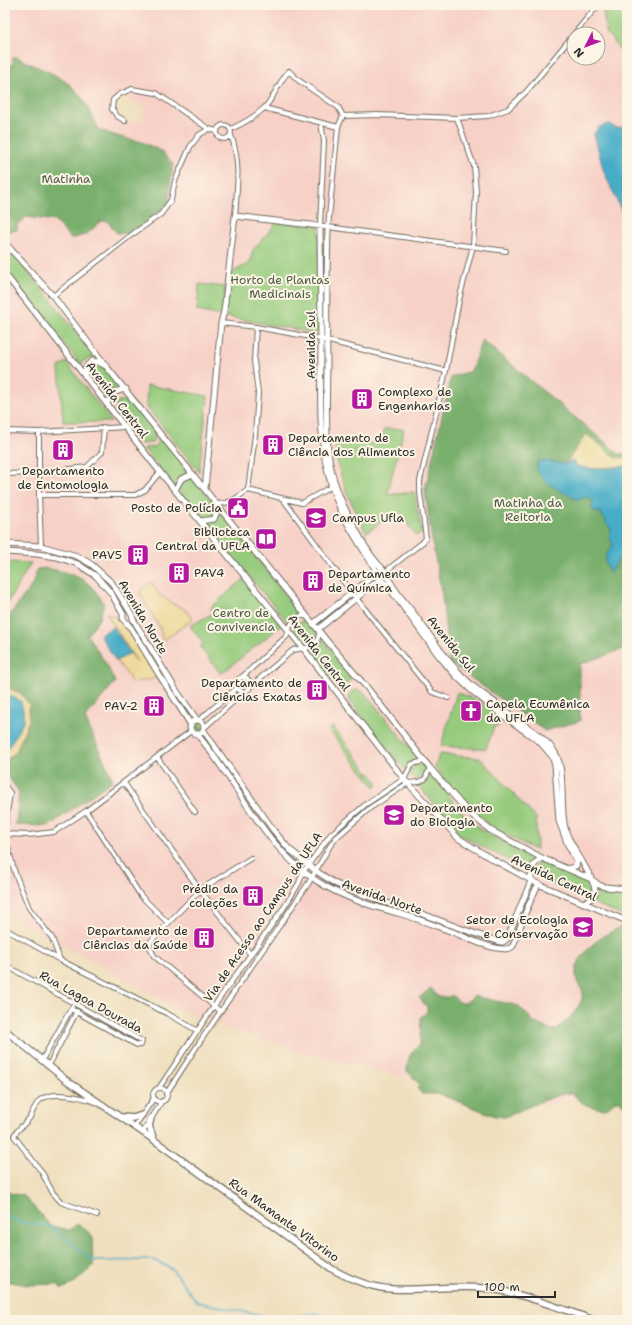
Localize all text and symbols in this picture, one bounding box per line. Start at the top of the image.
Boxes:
north arrow [566,26,606,66]
text: N [570,44,587,61]
park label: Matinha [41,171,91,187]
park label: Horto de Plantas Medicinais [230,272,330,302]
street label: Avenida Sul [303,311,319,379]
street label: Avenida Central [82,358,152,442]
place label: Complexo de Engenharias [378,384,452,414]
building icon: Complexo de Engenharias [349,386,375,412]
place label: Departamento de Ciência dos Alimentos [288,430,415,460]
building icon: Departamento de Ciência dos Alimentos [260,432,286,458]
building icon: Departamento de Entomologia [50,437,76,463]
place label: Departamento de Entomologia [17,463,109,493]
public building icon: Posto de Polícia [225,495,251,521]
park label: Matinha da Reitoria [494,495,563,525]
place label: Posto de Polícia [131,500,223,516]
school or university icon: Campus Ufla [303,505,329,531]
place label: Campus Ufla [332,510,405,526]
place label: Biblioteca Central da UFLA [155,524,251,554]
library icon: Biblioteca Central da UFLA [253,526,279,552]
building icon: PAV5 [125,542,151,568]
place label: PAV5 [92,547,122,563]
building icon: PAV4 [166,560,192,586]
place label: PAV4 [194,565,224,581]
place label: Departamento de Química [328,566,411,596]
building icon: Departamento de Química [300,568,326,594]
street label: Avenida Norte [114,577,172,657]
park label: Centro de Convivencia [207,605,275,635]
street label: Avenida Central [284,611,354,695]
street label: Avenida Sul [423,612,479,676]
place label: Departamento de Ciências Exatas [201,675,302,705]
building icon: Departamento de Ciências Exatas [304,677,330,703]
building icon: PAV-2 [141,693,167,719]
place label: Capela Ecumênica da UFLA [486,696,590,726]
place label: PAV-2 [104,698,138,714]
church icon: Capela Ecumênica da UFLA [458,698,484,724]
place label: Departamento do Biologia [410,800,493,830]
school or university icon: Departamento do Biologia [381,802,407,828]
street label: Via de Acesso ao Campus da UFLA [200,829,326,1005]
street label: Avenida Central [508,851,600,905]
street label: Avenida Norte [340,876,425,918]
place label: Prédio da coleções [182,881,239,911]
building icon: Prédio da coleções [240,883,266,909]
place label: Setor de Ecologia e Conservação [466,912,569,942]
school or university icon: Setor de Ecologia e Conservação [570,914,596,940]
place label: Departamento de Ciências da Saúde [83,923,188,953]
building icon: Departamento de Ciências da Saúde [191,925,217,951]
street label: Rua Lagoa Dourada [37,967,146,1037]
street label: Rua Mamante Vitorino [226,1175,342,1265]
scale bar [478,1273,555,1299]
text: 100 m [484,1279,520,1295]

